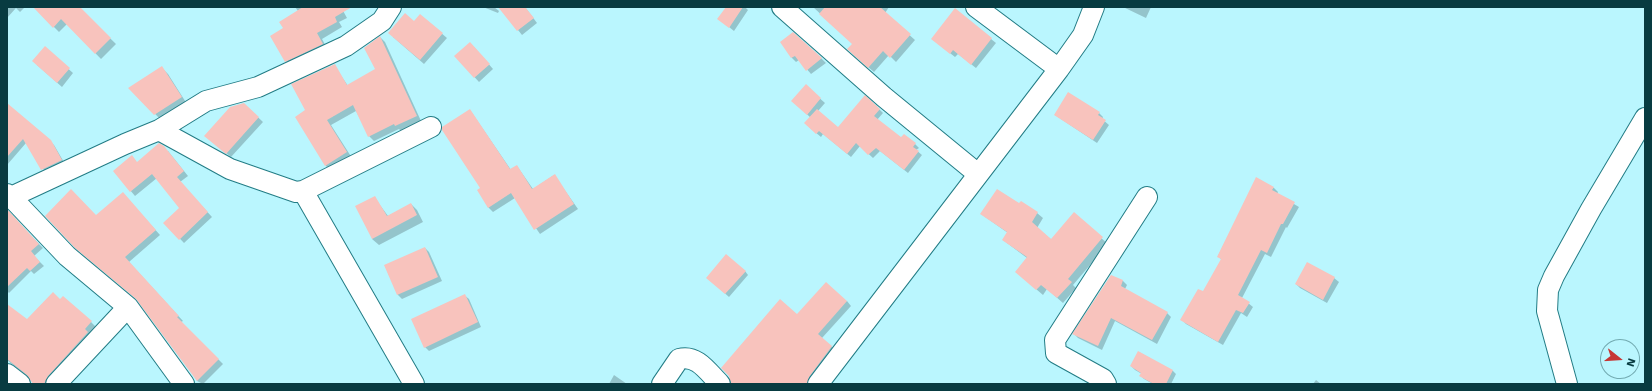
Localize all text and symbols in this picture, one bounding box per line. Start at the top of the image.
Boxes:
north arrow [1600,339,1640,379]
text: N [1624,357,1638,368]

